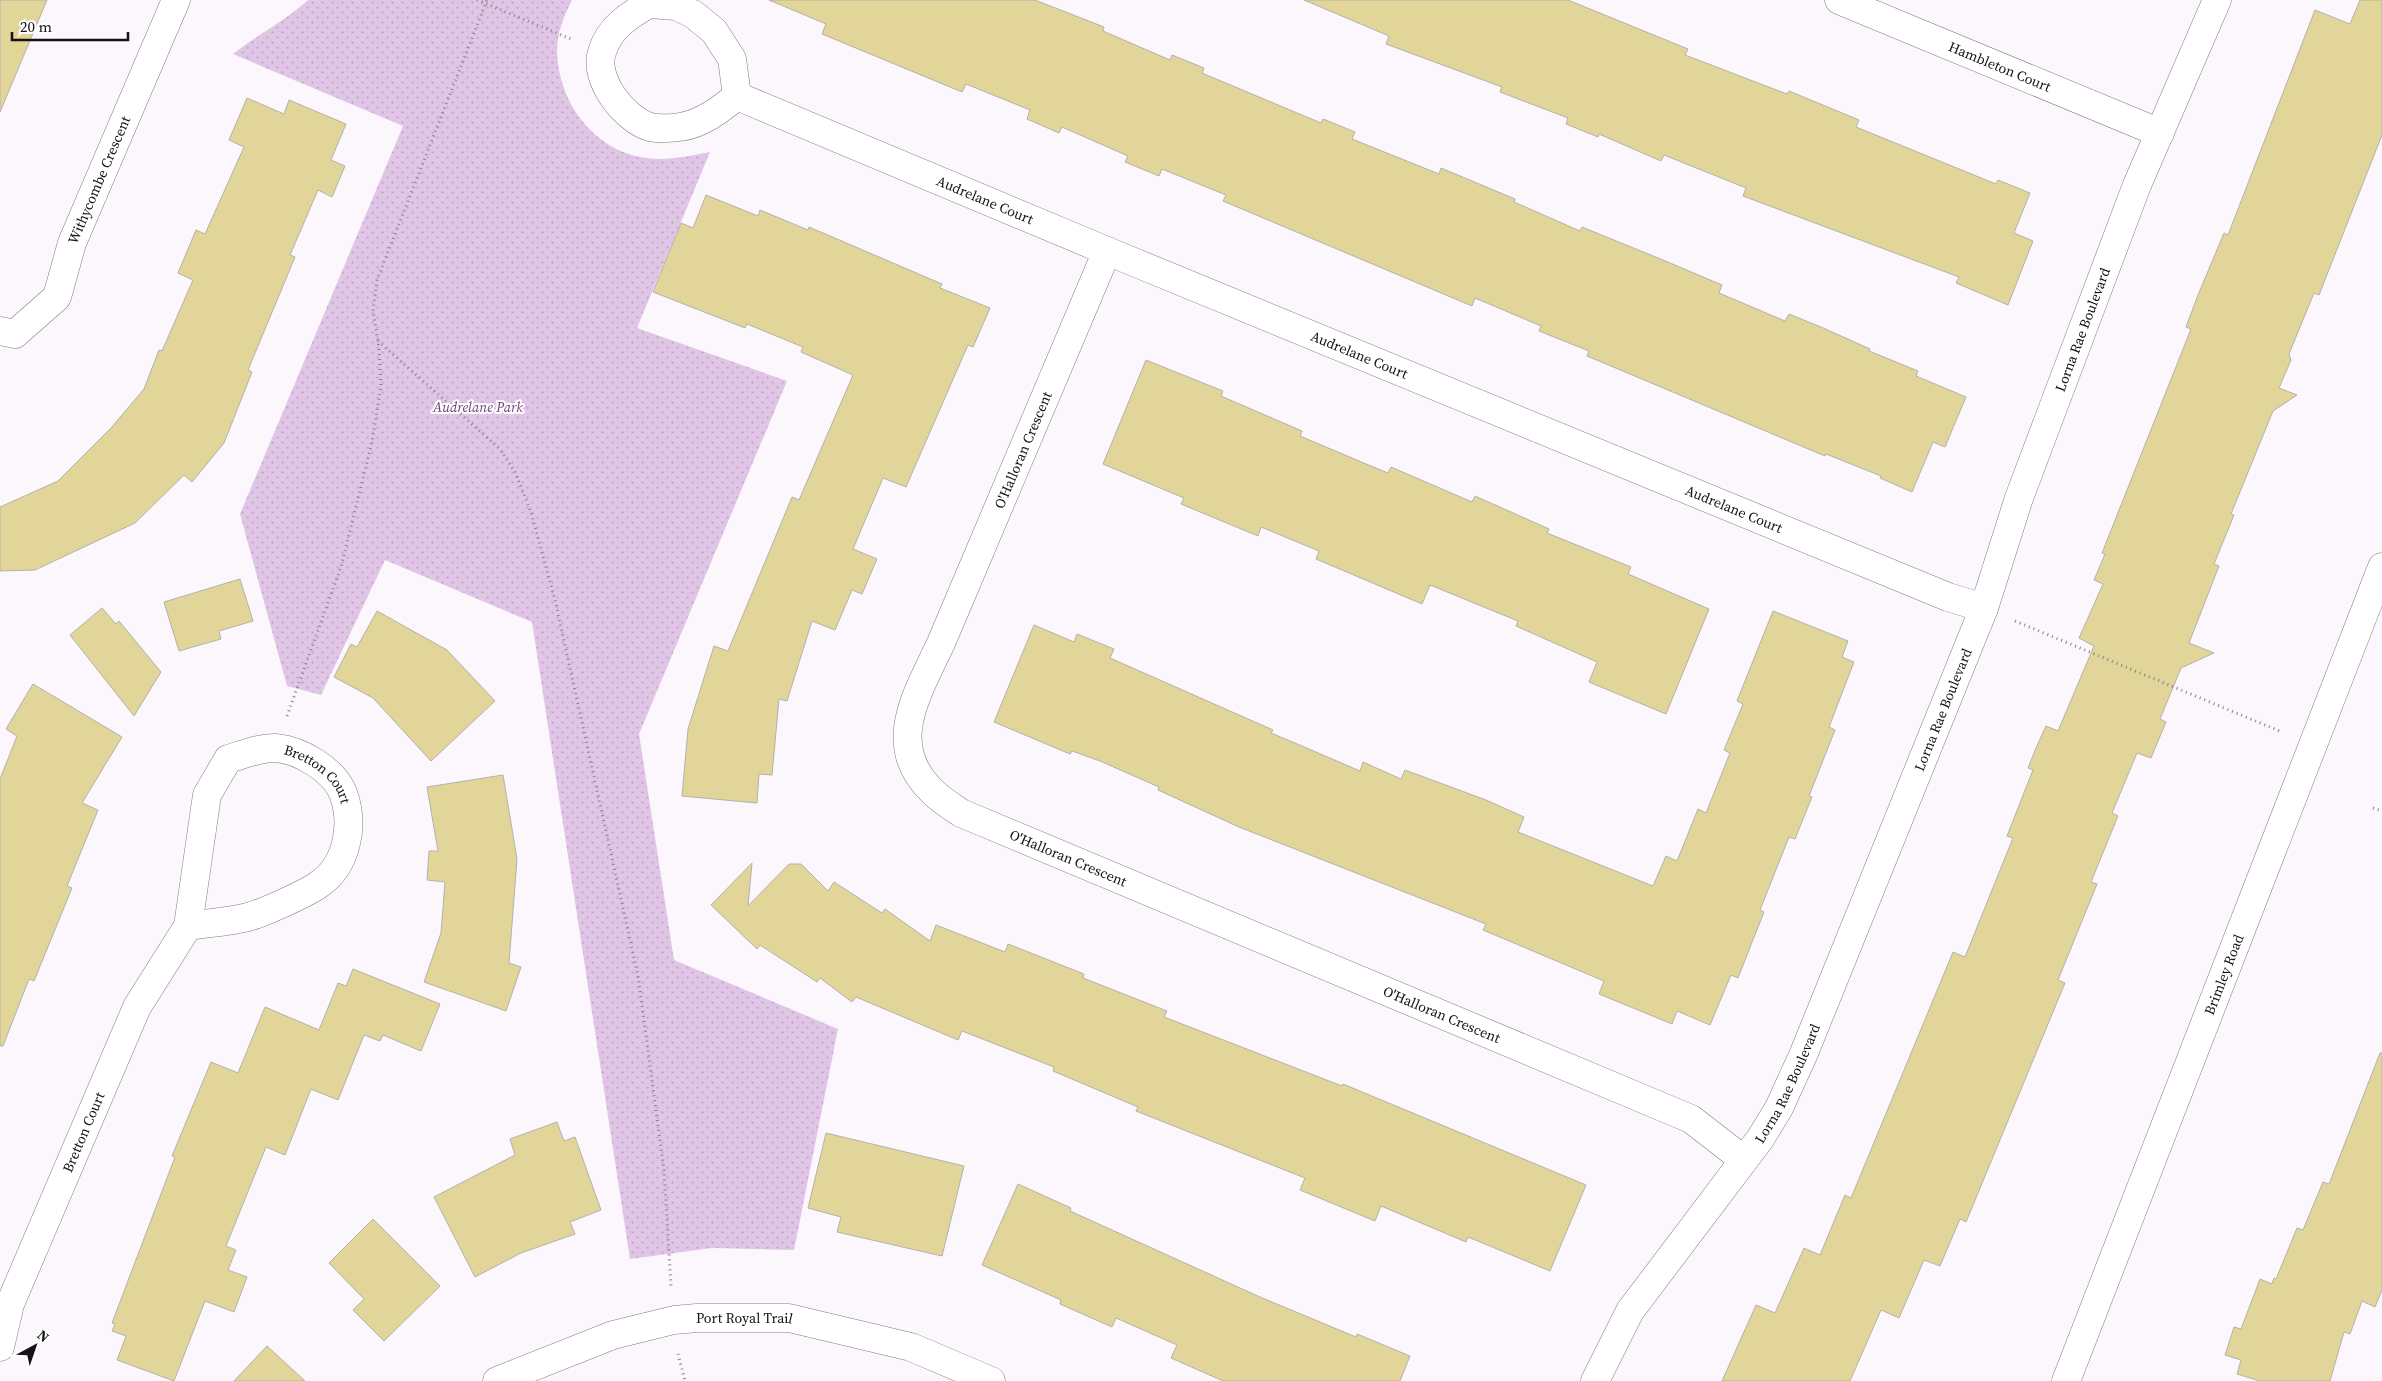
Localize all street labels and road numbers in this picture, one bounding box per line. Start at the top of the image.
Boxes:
street label: Hambleton Court [1946,36,2054,97]
street label: Withycombe Crescent [63,112,135,247]
street label: Audrelane Court [934,171,1037,229]
street label: Lorna Rae Boulevard [2050,265,2115,394]
street label: Audrelane Court [1308,326,1411,384]
street label: O'Halloran Crescent [989,388,1057,512]
street label: Audrelane Court [1682,480,1786,538]
street label: Lorna Rae Boulevard [1909,645,1977,774]
street label: Bretton Court [282,740,356,806]
street label: O'Halloran Crescent [1006,824,1130,892]
street label: Brimley Road [2199,931,2248,1018]
street label: O'Halloran Crescent [1380,981,1504,1048]
street label: Lorna Rae Boulevard [1750,1021,1825,1147]
street label: Bretton Court [57,1088,110,1176]
street label: Port Royal Trail [696,1308,795,1329]

